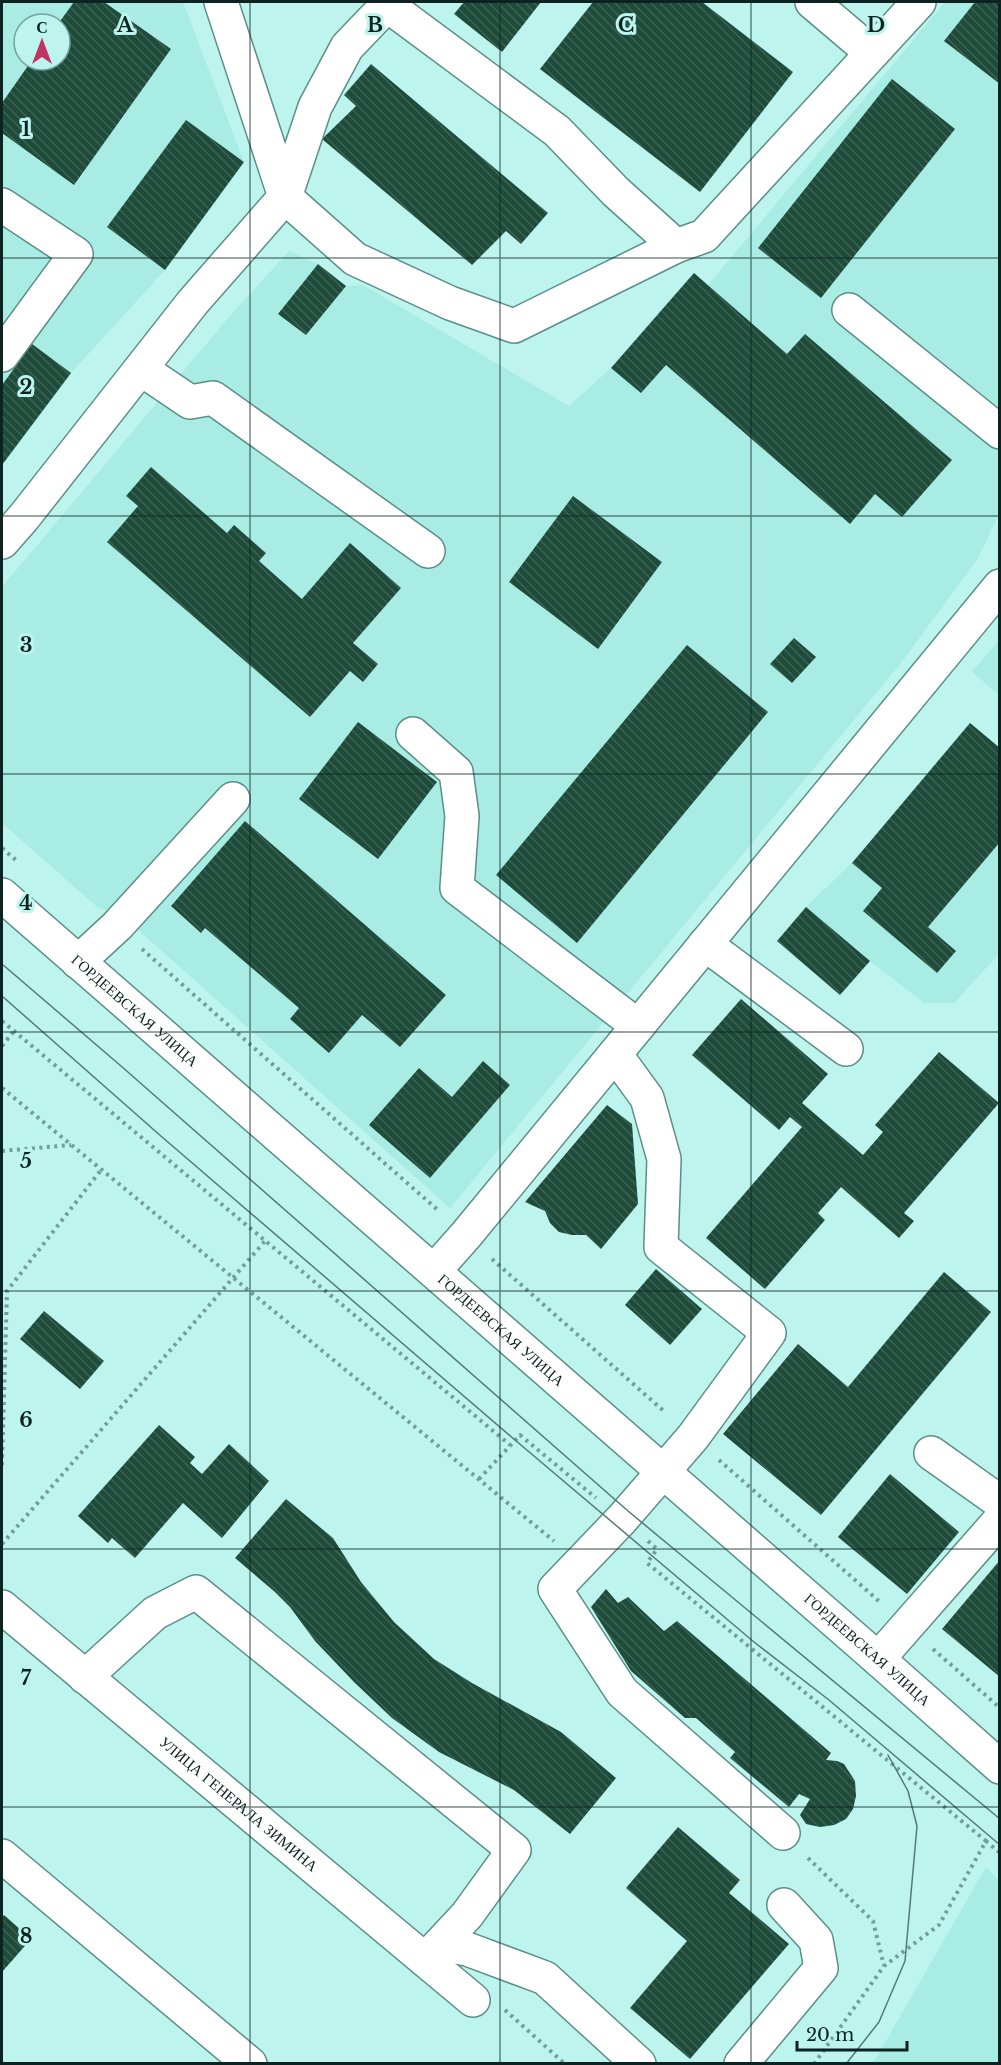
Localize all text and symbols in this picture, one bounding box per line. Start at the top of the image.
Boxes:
north arrow [12,12,72,72]
text: A [116,13,134,37]
text: B [367,13,383,37]
text: C [618,13,634,37]
text: D [867,13,885,37]
text: С [36,17,48,37]
text: 1 [22,117,31,141]
text: 2 [19,375,33,399]
text: 3 [20,633,32,657]
text: 4 [19,891,33,915]
street label: ГОРДЕЕВСКАЯ УЛИЦА [68,950,202,1071]
text: 5 [20,1149,32,1173]
street label: ГОРДЕЕВСКАЯ УЛИЦА [434,1269,569,1390]
text: 6 [19,1408,33,1432]
street label: ГОРДЕЕВСКАЯ УЛИЦА [800,1589,935,1710]
text: 7 [21,1666,32,1690]
street label: УЛИЦА ГЕНЕРАЛА ЗИМИНА [156,1732,322,1876]
text: 8 [20,1924,32,1948]
scale bar [797,2014,906,2052]
text: 20 m [806,2024,854,2046]

